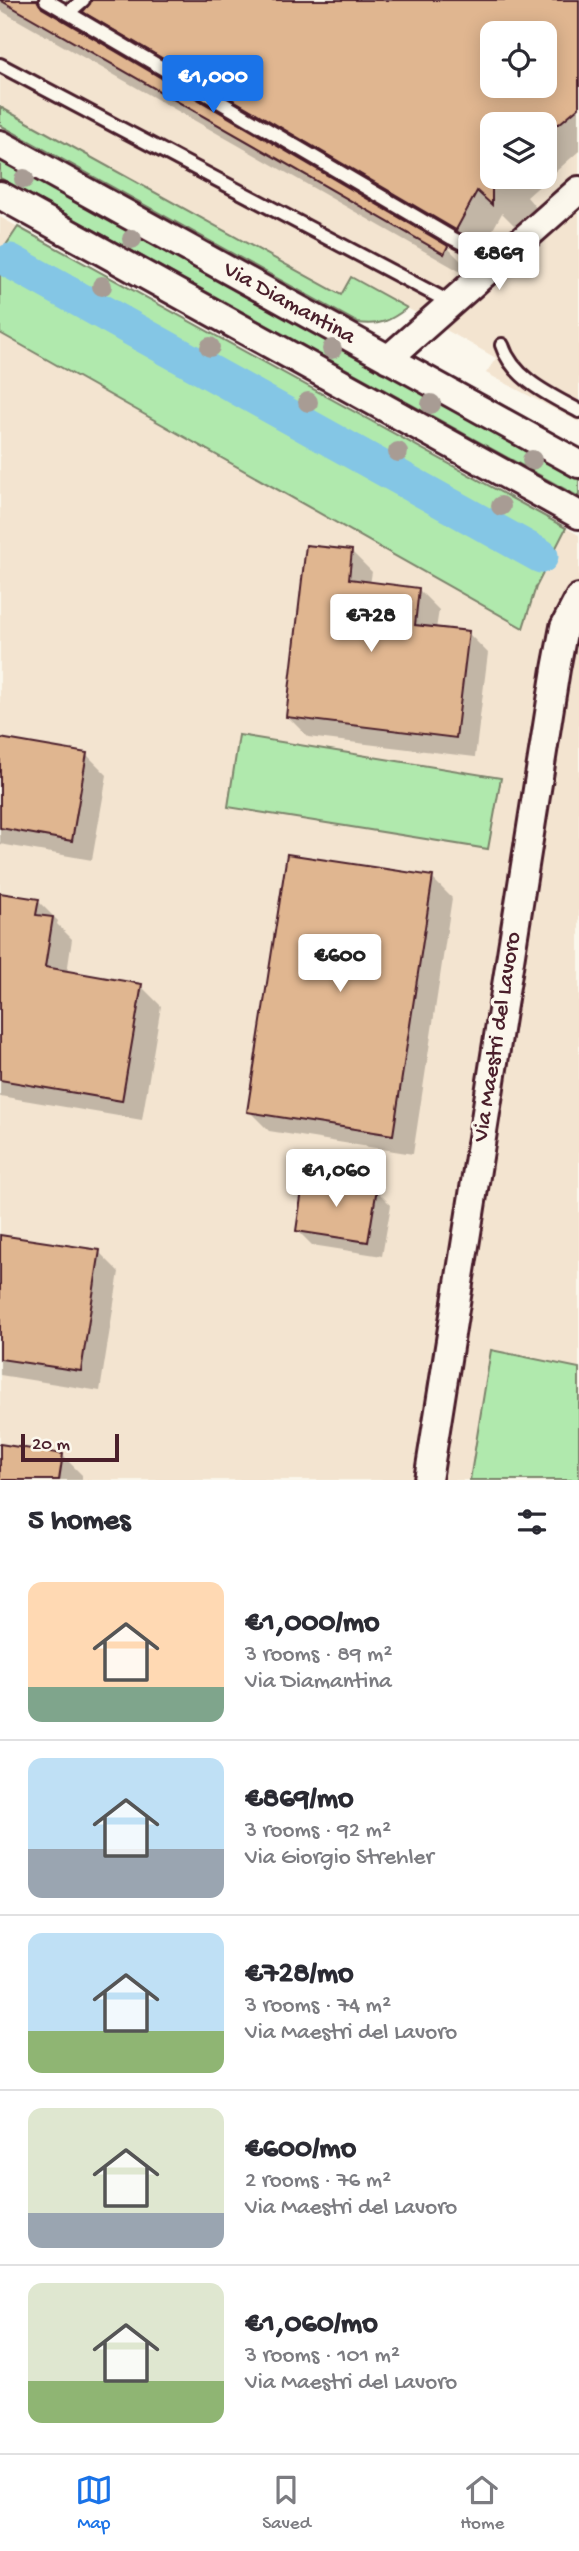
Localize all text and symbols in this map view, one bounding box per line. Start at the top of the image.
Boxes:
map controls [480,21,557,189]
button: locate [480,21,557,98]
pin: €1,000 [156,55,270,115]
text: €1,000 [178,64,248,91]
button: layers [480,112,557,189]
pin: €869 [458,232,540,292]
text: €869 [474,241,524,268]
street label: Via Diamantina [217,256,361,352]
pin: €728 [330,594,412,654]
text: €728 [346,603,396,630]
street label: Via Maestri del Lavoro [468,930,528,1145]
pin: €600 [299,934,381,994]
text: €600 [314,943,366,970]
pin: €1,060 [279,1150,393,1209]
text: €1,060 [302,1158,370,1185]
scale bar [21,1431,119,1463]
text: 20 m [32,1434,70,1457]
icon: filters [513,1503,551,1541]
text: 5 homes [28,1505,130,1540]
text: €1,000/mo [245,1607,380,1642]
icon: home [84,1610,168,1694]
text: 3 rooms · 89 m² [245,1642,392,1669]
text: Via Diamantina [245,1669,392,1696]
text: €869/mo [245,1783,354,1818]
icon: home [84,1786,168,1870]
text: 3 rooms · 92 m² [245,1818,391,1845]
text: Via Giorgio Strehler [245,1845,434,1872]
text: €728/mo [245,1958,354,1993]
icon: home [84,1961,168,2045]
text: 3 rooms · 74 m² [245,1993,391,2020]
text: Via Maestri del Lavoro [245,2020,457,2047]
text: €600/mo [245,2133,356,2168]
icon: home [84,2136,168,2220]
text: 2 rooms · 76 m² [245,2168,391,2195]
text: Via Maestri del Lavoro [245,2195,457,2222]
text: €1,060/mo [245,2308,378,2343]
icon: home [84,2311,168,2395]
text: 3 rooms · 101 m² [245,2343,400,2370]
text: Via Maestri del Lavoro [245,2370,457,2397]
tab: Map [75,2471,113,2536]
tab: Saved [262,2471,311,2536]
tab: Home [460,2471,504,2536]

